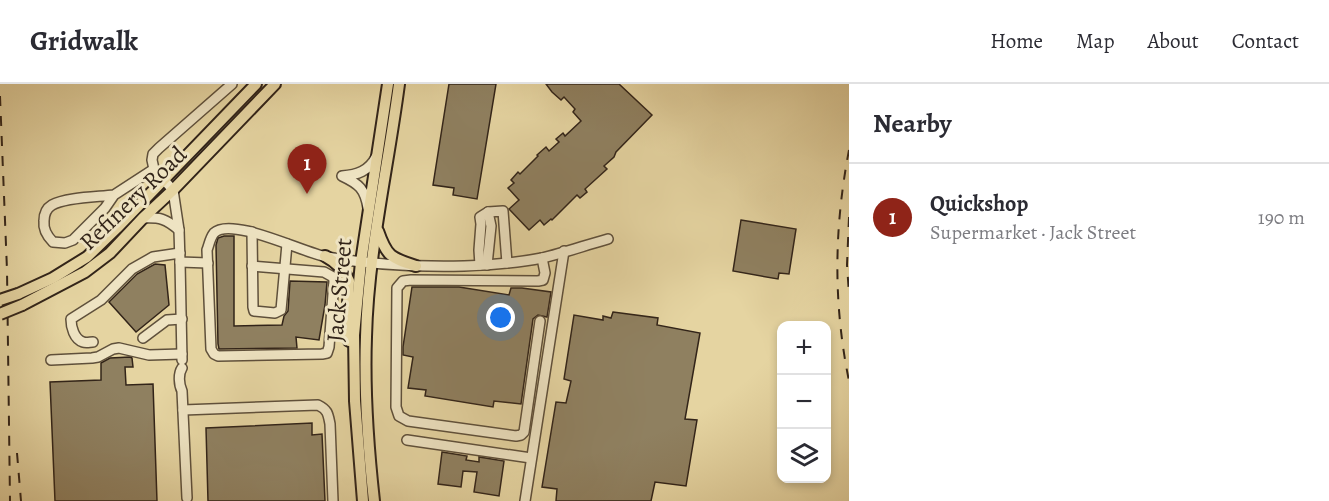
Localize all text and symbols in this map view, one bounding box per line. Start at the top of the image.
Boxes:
text: Gridwalk [30,22,138,60]
text: Home [990,27,1043,55]
text: Map [1076,27,1114,55]
text: About [1147,27,1199,55]
text: Contact [1232,27,1299,55]
text: Nearby [873,106,952,141]
street label: Refinery Road [72,139,194,257]
pin: 1 [288,144,326,194]
text: Quickshop [930,189,1028,219]
text: 1 [889,204,896,231]
text: 190 m [1258,204,1305,231]
text: Supermarket · Jack Street [930,219,1136,246]
street label: Jack Street [319,237,359,343]
your location [486,303,515,332]
map controls [777,321,831,483]
button: + [777,321,831,375]
button: − [777,375,831,429]
button: layers [777,429,831,483]

